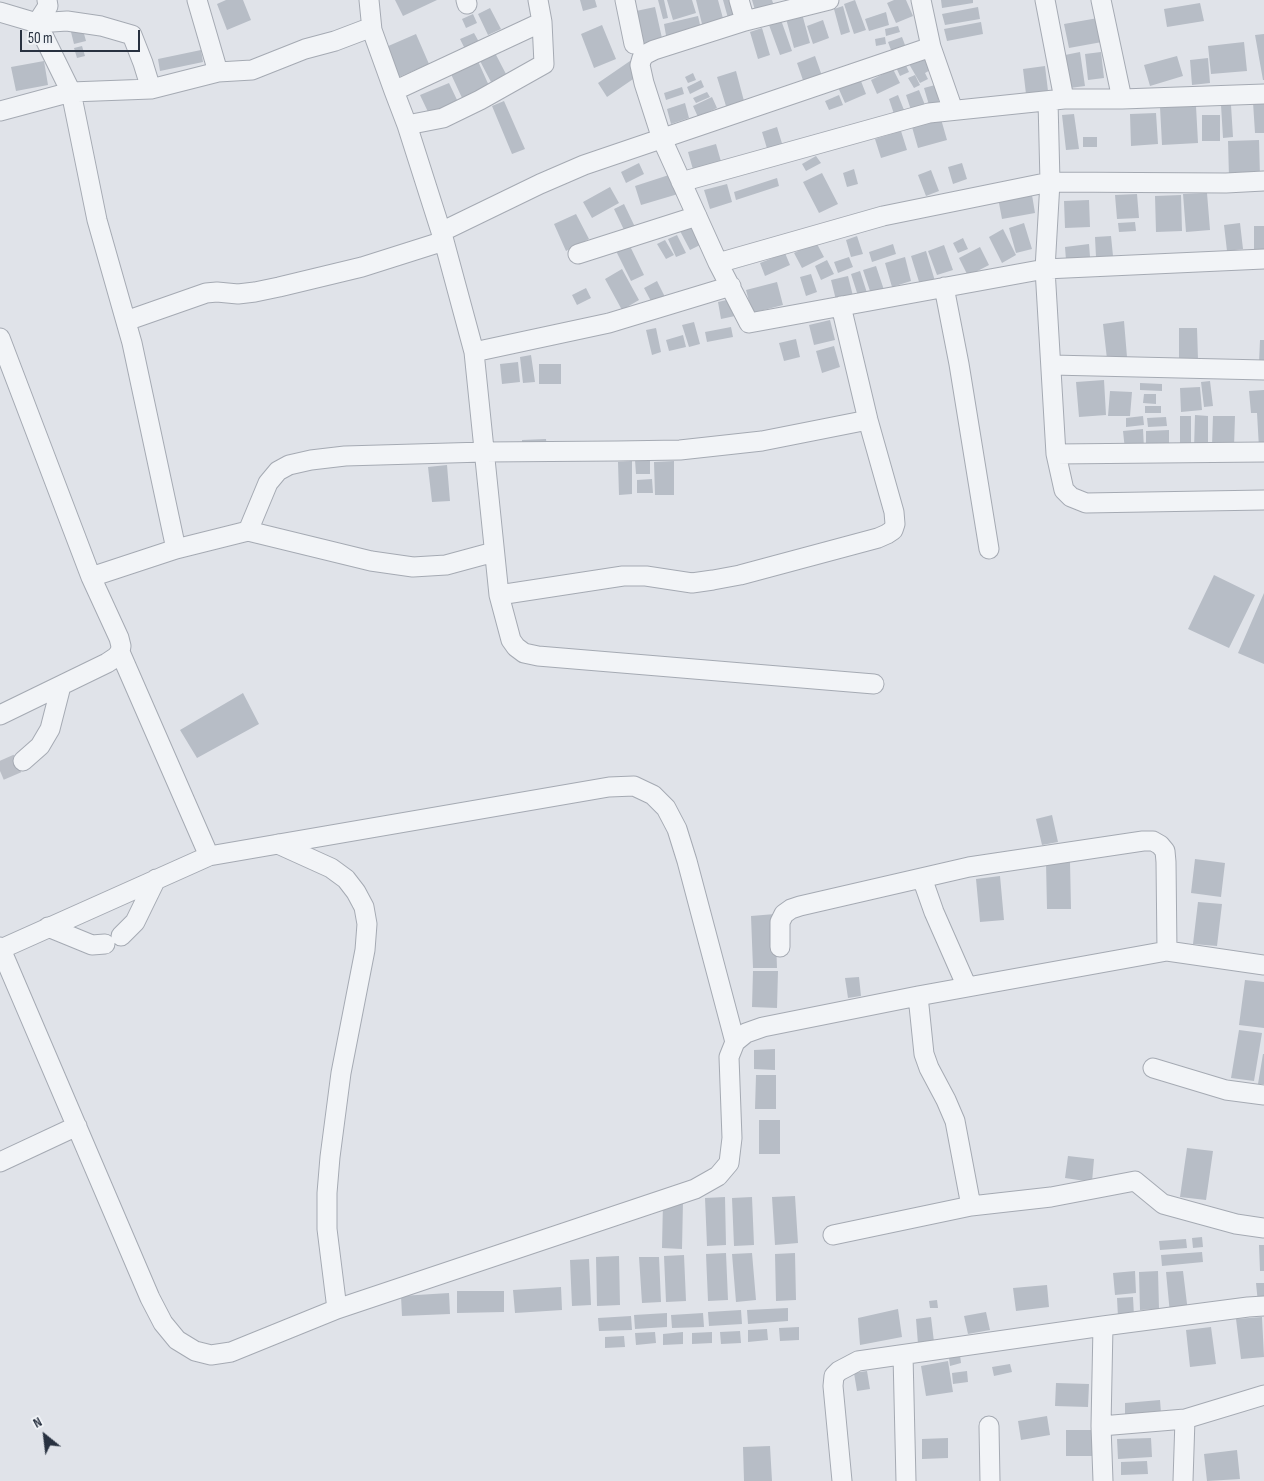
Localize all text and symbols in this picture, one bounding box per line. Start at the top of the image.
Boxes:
scale bar [22,20,142,52]
text: 50 m [28,29,53,48]
north arrow [20,1411,70,1461]
text: N [30,1413,45,1432]

